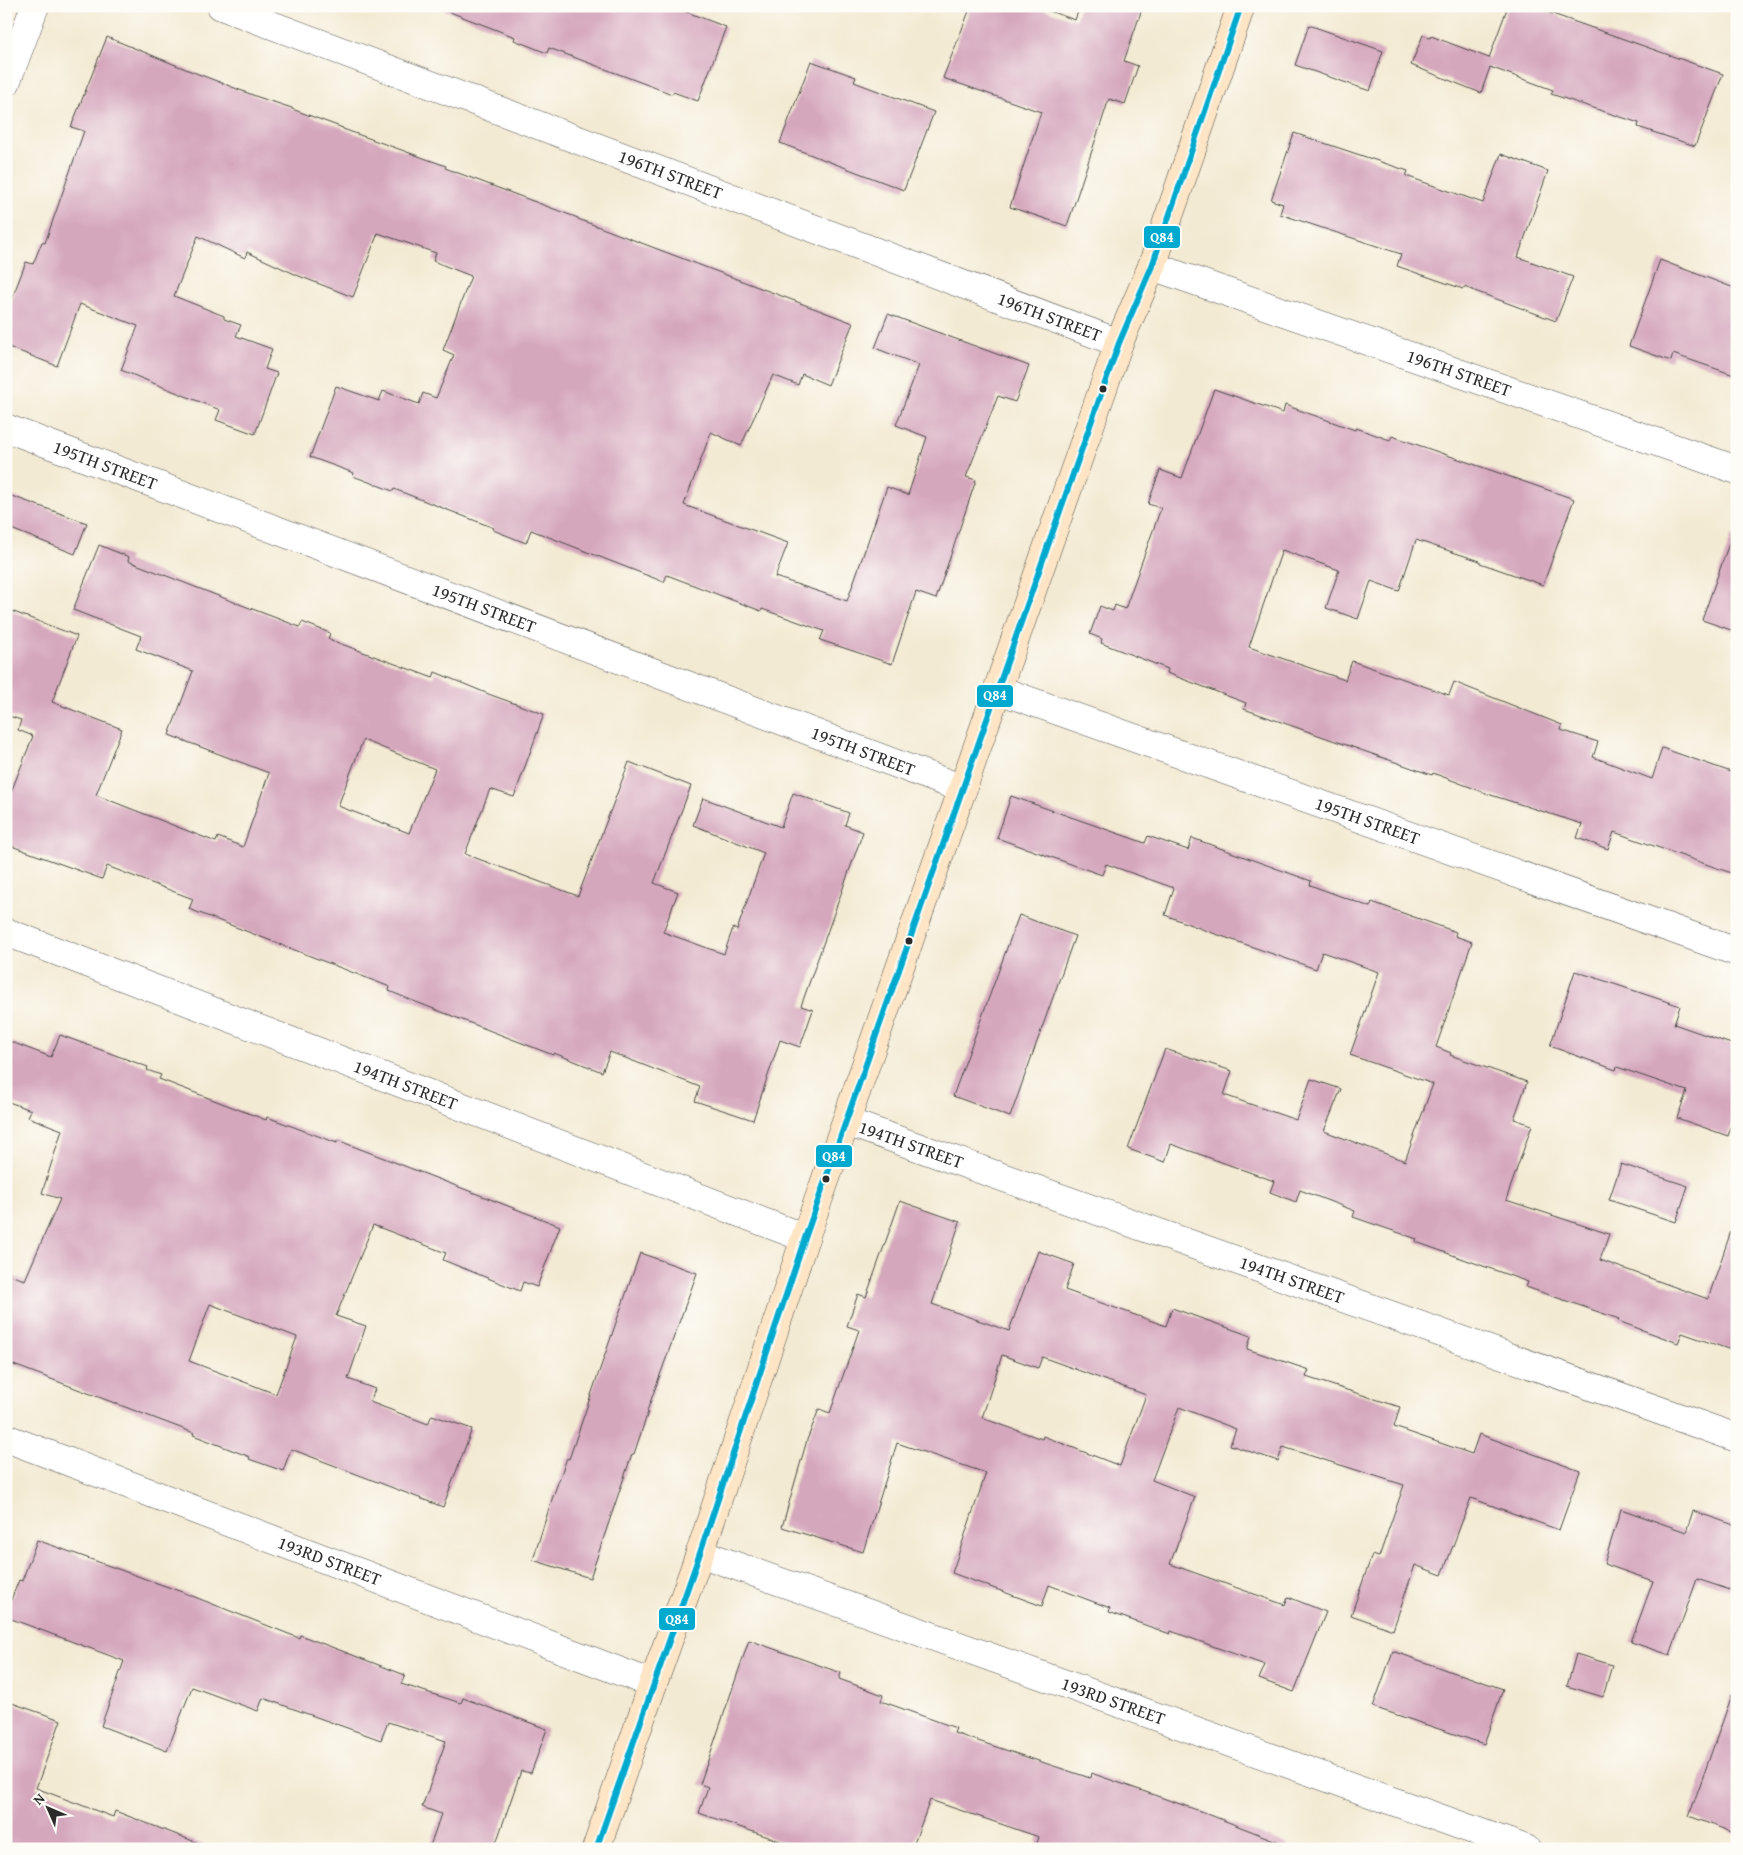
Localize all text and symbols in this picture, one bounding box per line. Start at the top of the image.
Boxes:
street label: 196TH STREET [615,142,727,206]
line badge: Q84 [1143,225,1181,249]
text: Q84 [1150,227,1174,247]
street label: 196TH STREET [994,285,1106,348]
street label: 196TH STREET [1403,342,1515,403]
unlabelled marker [1098,384,1108,394]
street label: 195TH STREET [49,433,161,497]
street label: 195TH STREET [428,576,540,640]
line badge: Q84 [976,684,1014,708]
text: Q84 [983,685,1007,705]
street label: 195TH STREET [807,719,919,783]
street label: 195TH STREET [1311,789,1424,851]
unlabelled marker [904,936,914,946]
street label: 194TH STREET [350,1052,462,1117]
street label: 194TH STREET [855,1113,967,1175]
line badge: Q84 [815,1144,853,1168]
text: Q84 [822,1146,846,1166]
unlabelled marker [821,1174,831,1184]
street label: 194TH STREET [1236,1248,1348,1311]
street label: 193RD STREET [274,1529,385,1592]
line badge: Q84 [658,1607,696,1631]
text: Q84 [665,1609,689,1629]
street label: 193RD STREET [1058,1670,1169,1732]
north arrow [22,1782,72,1832]
text: N [28,1788,50,1809]

